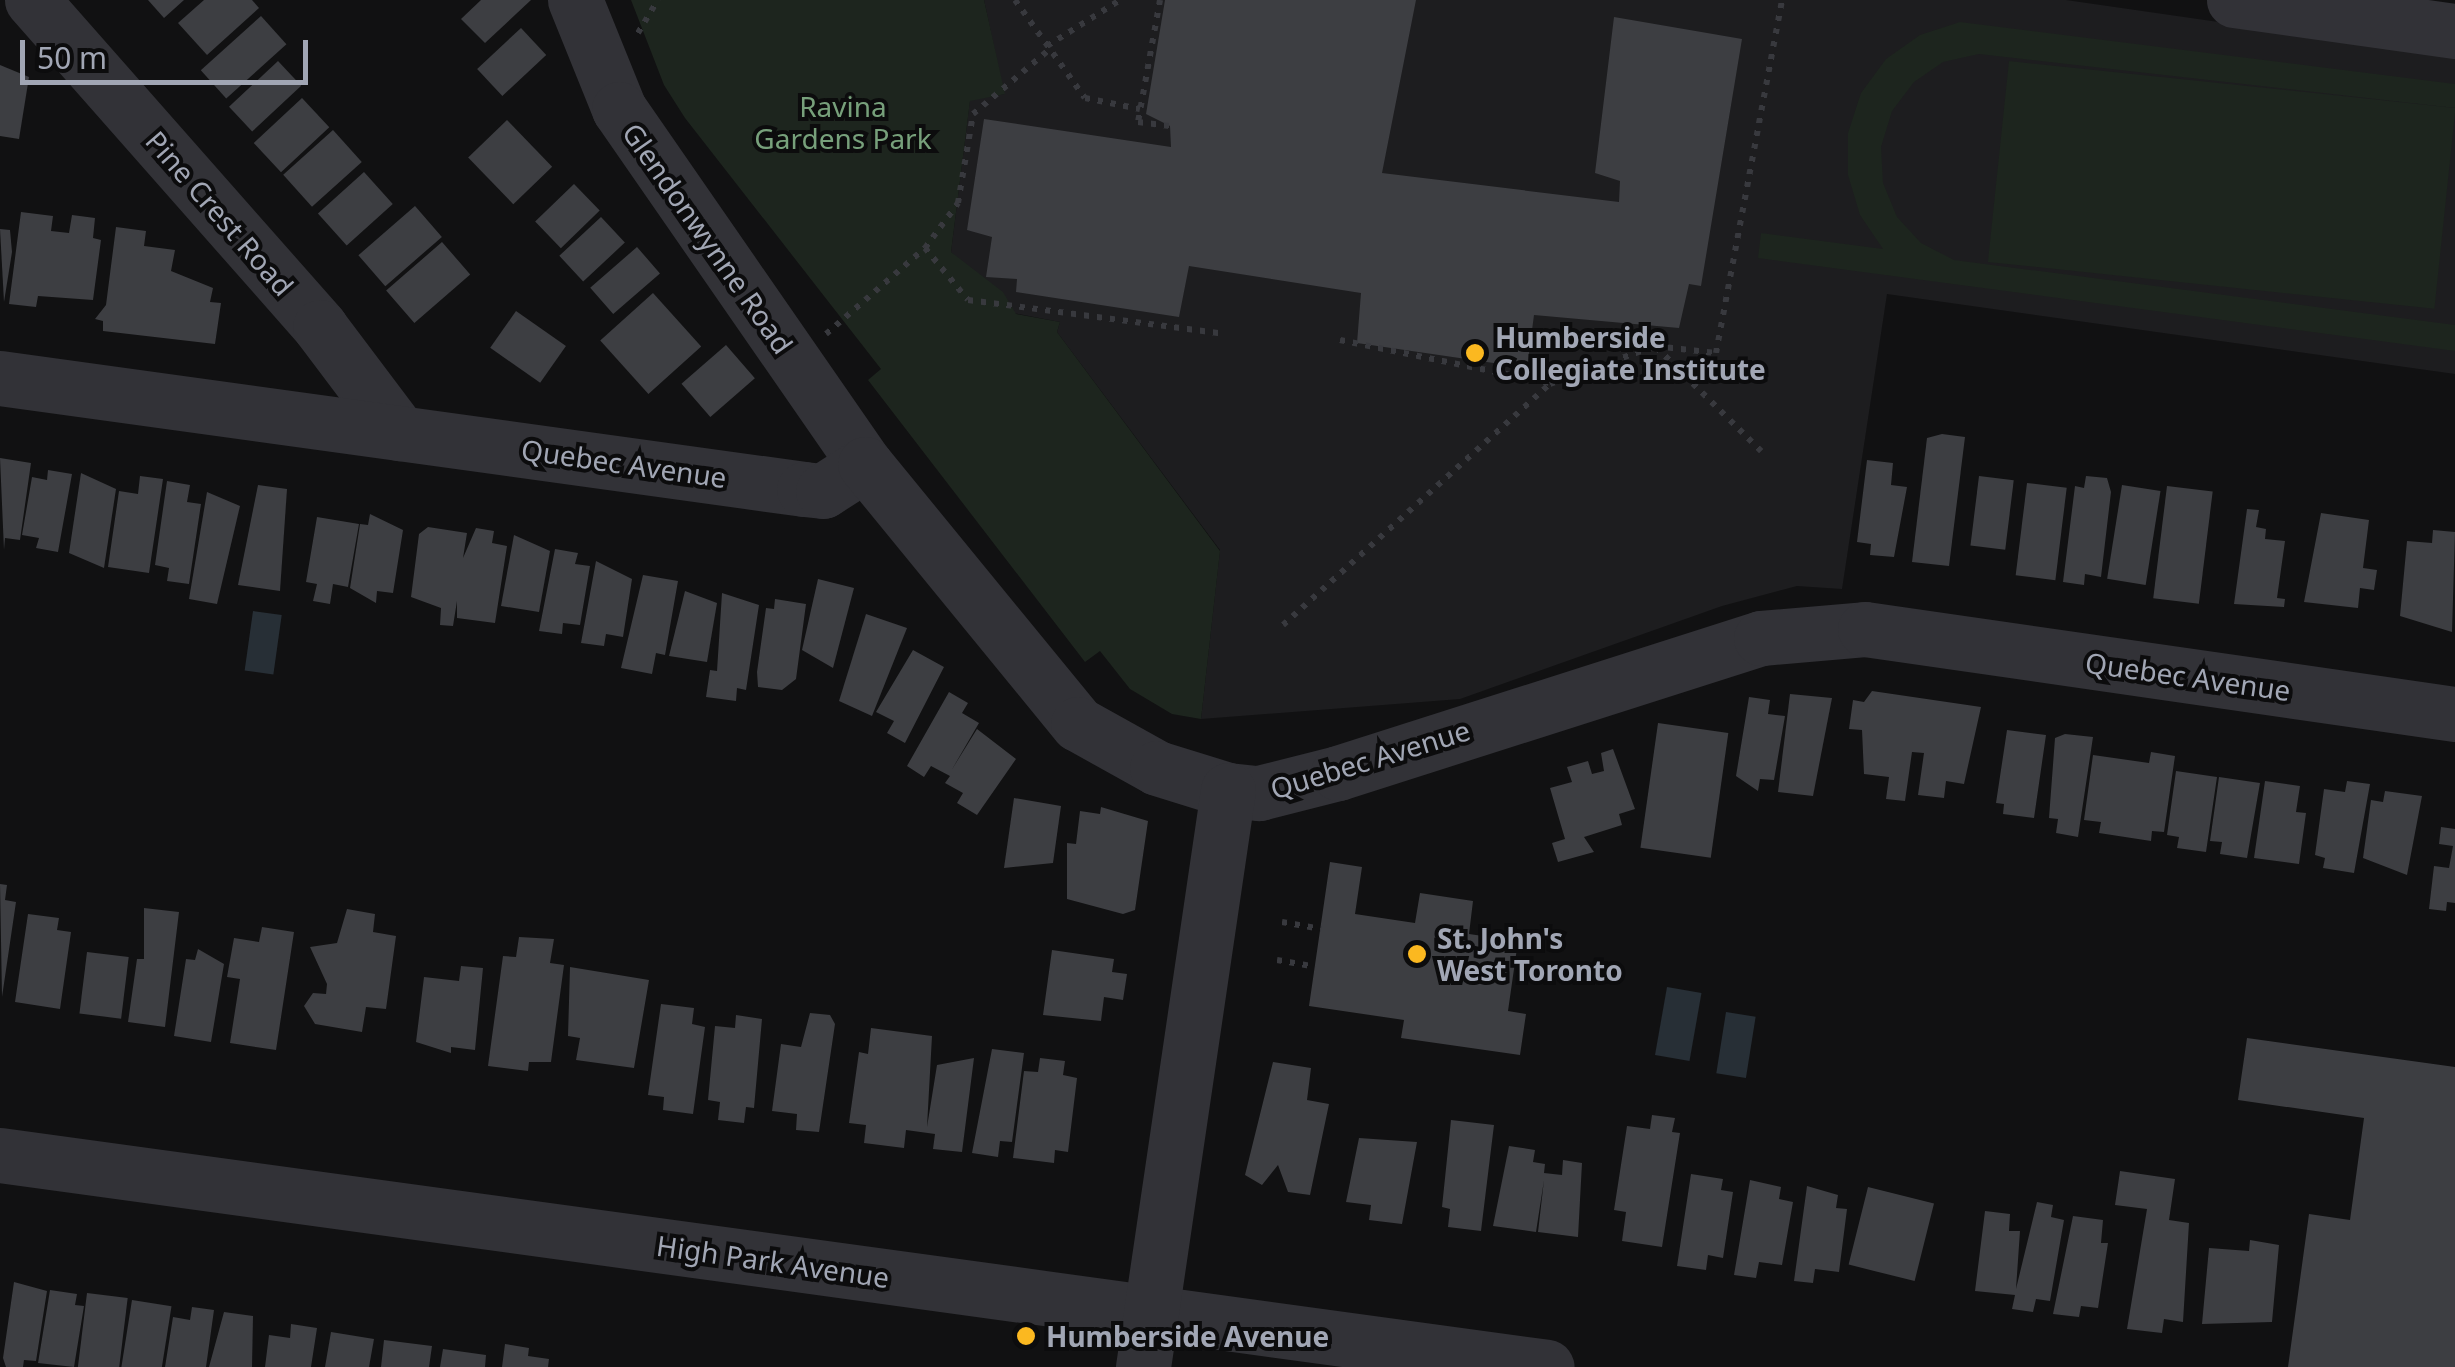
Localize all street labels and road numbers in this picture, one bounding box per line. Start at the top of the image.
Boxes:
street label: Glendonwynne Road [616,116,800,360]
street label: Pine Crest Road [139,124,301,302]
street label: Quebec Avenue [519,432,729,494]
street label: Quebec Avenue [2083,645,2293,707]
street label: Quebec Avenue [1266,713,1474,805]
street label: High Park Avenue [655,1228,891,1294]

